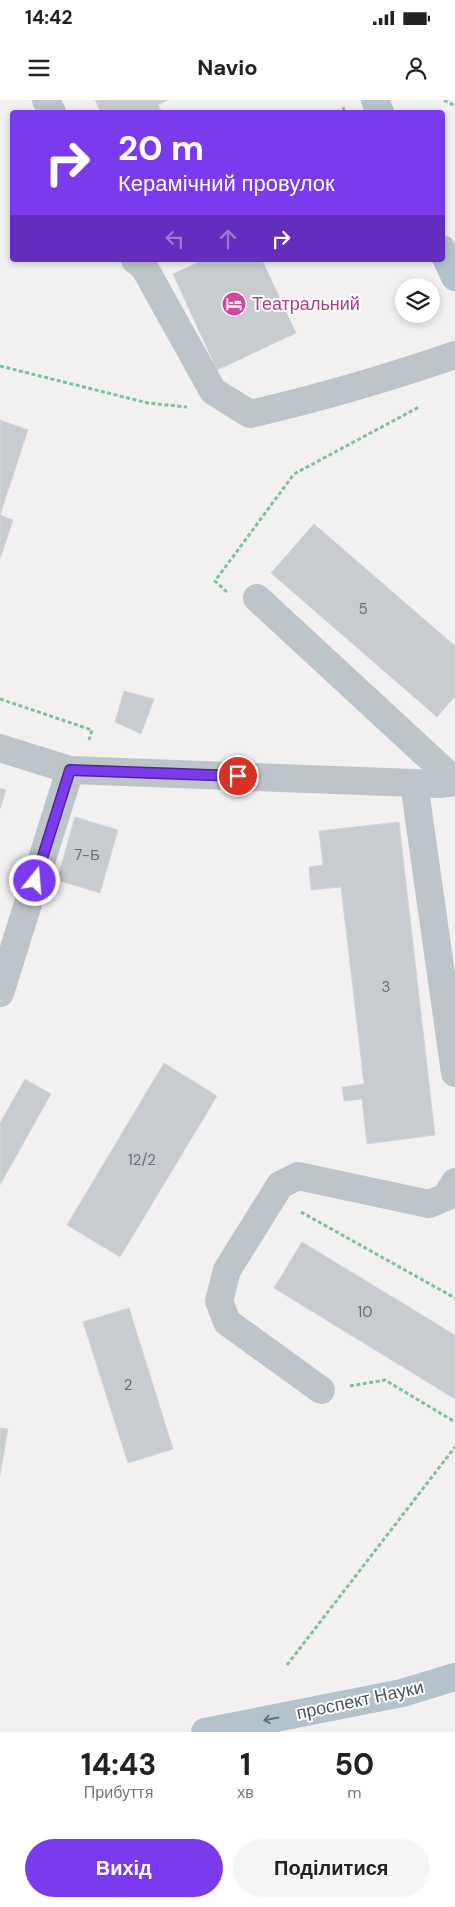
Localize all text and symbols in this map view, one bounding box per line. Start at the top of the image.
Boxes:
text: 14:42 [25,5,72,30]
text: Navio [197,53,258,82]
icon: menu [25,54,53,82]
icon: person [402,54,430,82]
text: 20 m [118,125,204,171]
icon: right [35,130,100,195]
text: Керамічний провулок [118,169,335,198]
icon: left [161,225,189,253]
icon: ahead [214,225,242,253]
icon: right [267,225,295,253]
map controls [395,278,440,323]
button: layers [395,278,440,323]
hotel icon: Театральний [221,291,247,317]
place label: Театральний [252,292,360,316]
house number: 5 [358,599,368,619]
pin [217,755,259,797]
icon: arrive [224,762,252,790]
house number: 7-Б [74,845,100,865]
position arrow [8,854,60,906]
house number: 3 [382,977,390,997]
house number: 12/2 [128,1150,156,1170]
house number: 10 [358,1302,372,1322]
house number: 2 [124,1375,132,1395]
street label: проспект Науки [294,1675,426,1725]
one-way arrow [263,1715,279,1724]
text: 14:43 [81,1745,156,1784]
text: 1 [240,1745,251,1784]
text: 50 [334,1745,374,1784]
text: Прибуття [84,1782,153,1803]
text: хв [237,1782,254,1803]
text: m [347,1782,361,1803]
button: Вихід [25,1839,223,1897]
button: Поділитися [233,1839,430,1897]

